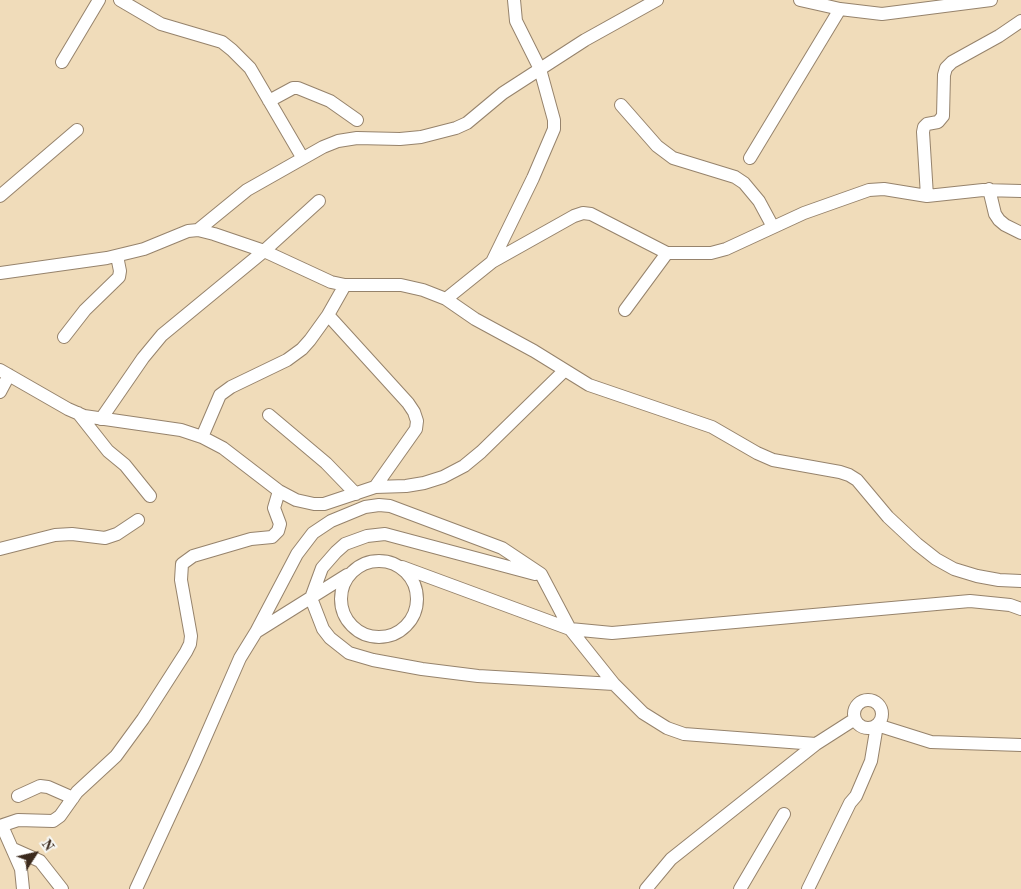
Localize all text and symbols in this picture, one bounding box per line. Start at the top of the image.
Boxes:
north arrow [10,829,60,879]
text: N [38,837,56,854]

